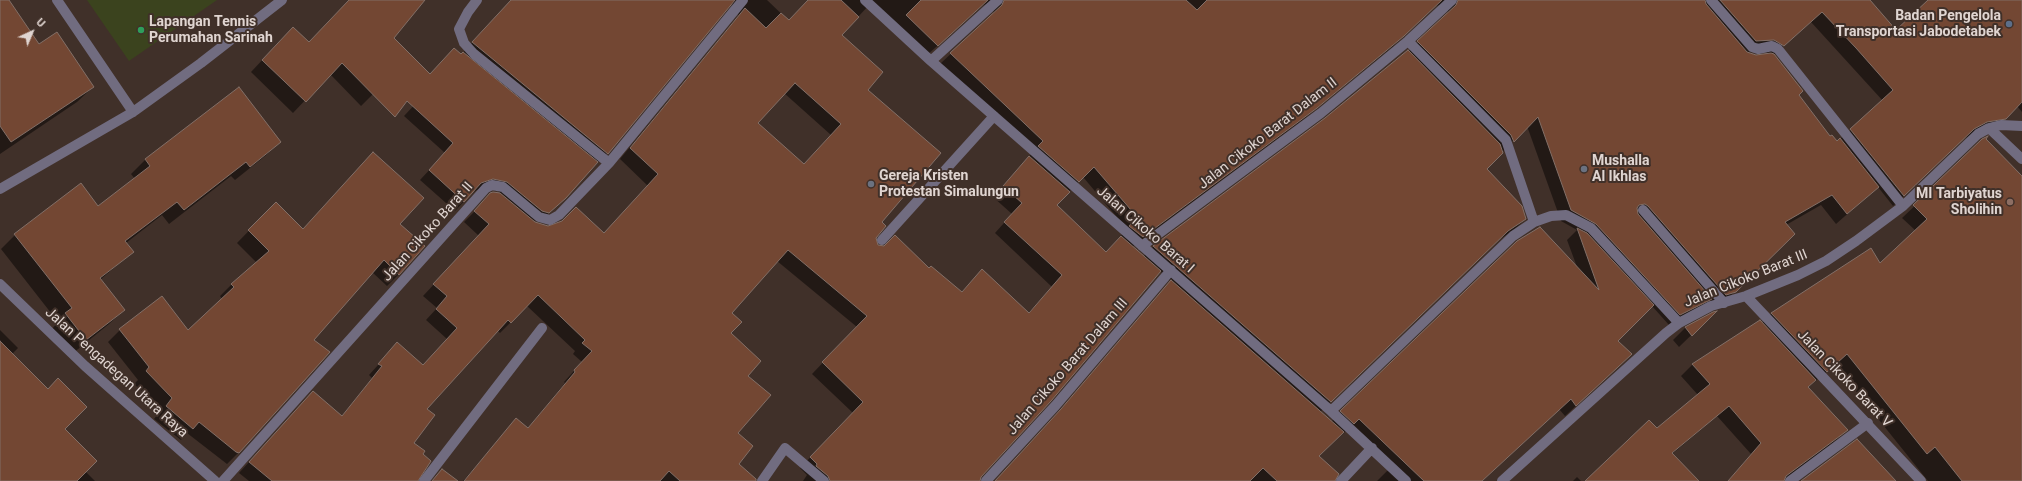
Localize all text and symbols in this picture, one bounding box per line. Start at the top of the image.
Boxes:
place label: Badan Pengelola Transportasi Jabodetabek [1836,8,2001,40]
north arrow [12,12,52,52]
place label: Lapangan Tennis Perumahan Sarinah [149,14,273,46]
text: U [34,16,48,30]
marker: Badan Pengelola Transportasi Jabodetabek [2004,19,2014,29]
marker: Lapangan Tennis Perumahan Sarinah [136,25,146,35]
street label: Jalan Cikoko Barat Dalam II [1195,75,1341,193]
place label: Mushalla Al Ikhlas [1592,153,1650,186]
marker: Mushalla Al Ikhlas [1579,164,1589,174]
place label: Gereja Kristen Protestan Simalungun [879,168,1019,200]
street label: Jalan Cikoko Barat II [379,179,477,285]
marker: Gereja Kristen Protestan Simalungun [866,179,876,189]
street label: Jalan Cikoko Barat I [1093,183,1197,277]
place label: MI Tarbiyatus Sholihin [1916,186,2002,218]
marker: MI Tarbiyatus Sholihin [2005,197,2015,207]
street label: Jalan Cikoko Barat III [1682,247,1810,311]
street label: Jalan Cikoko Barat Dalam III [1004,295,1132,439]
street label: Jalan Pengadegan Utara Raya [41,305,191,441]
street label: Jalan Cikoko Barat V [1793,327,1895,431]

